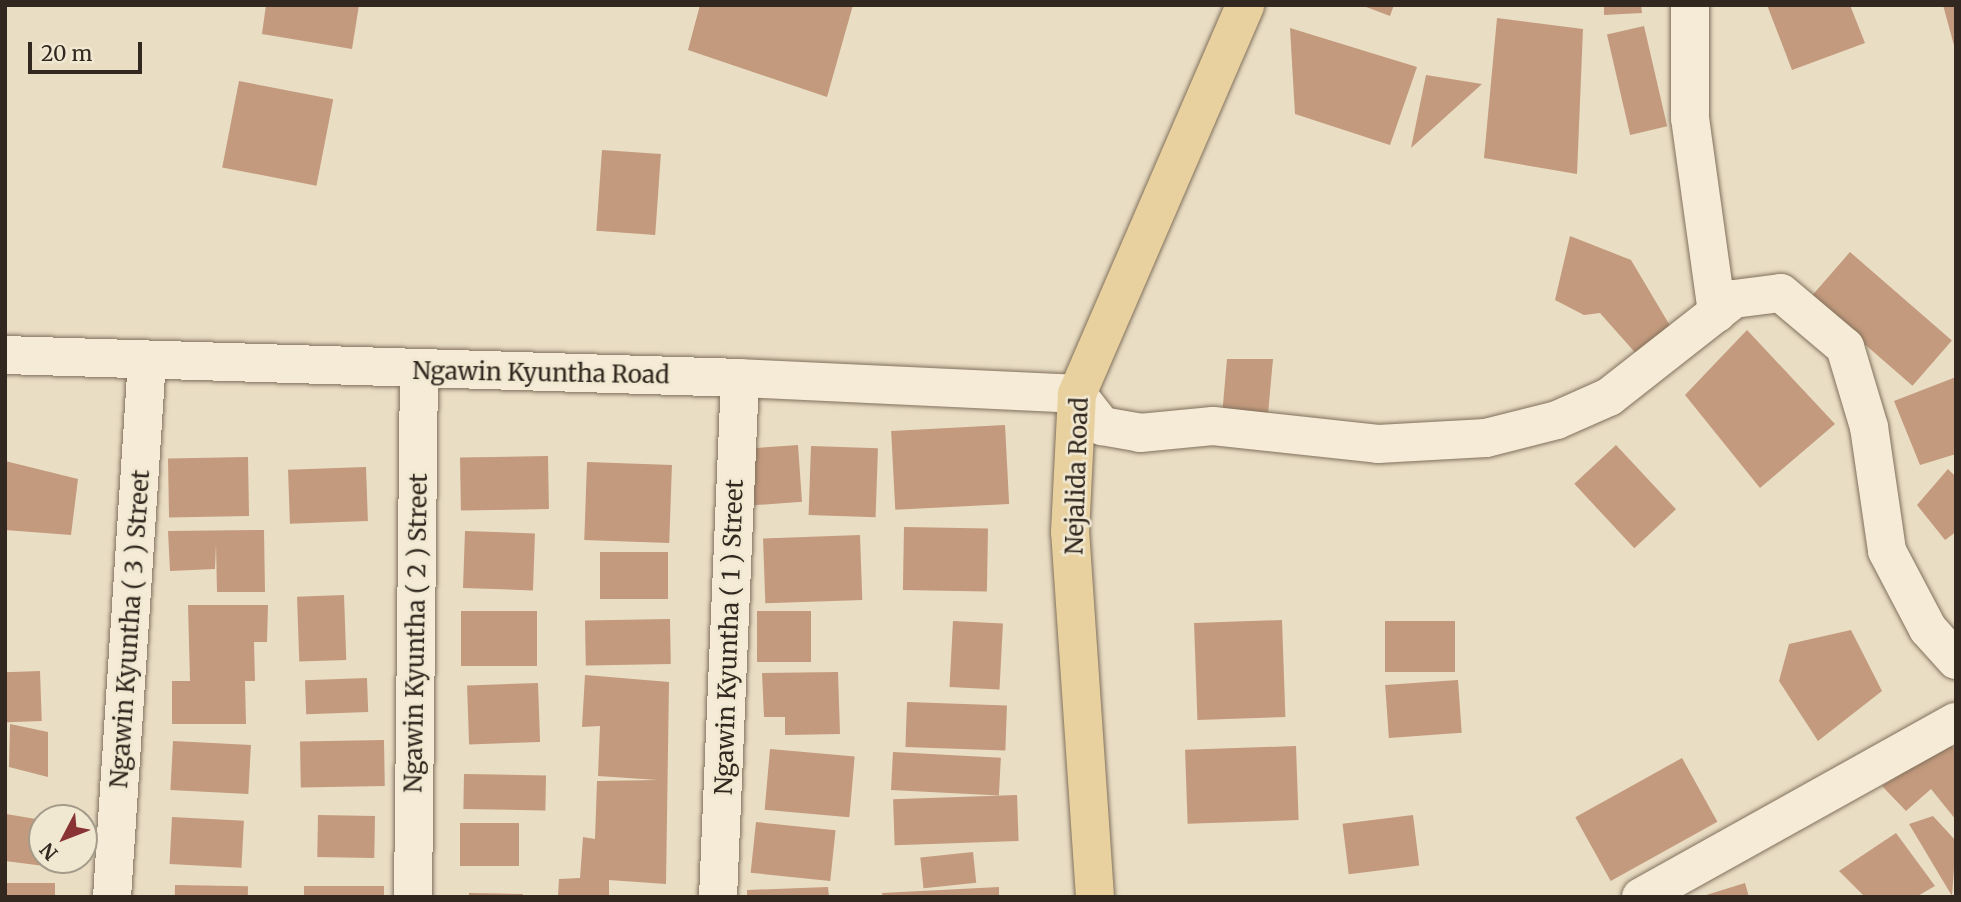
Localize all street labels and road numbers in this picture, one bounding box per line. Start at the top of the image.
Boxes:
street label: Ngawin Kyuntha Road [412,356,670,390]
street label: Nejalida Road [1060,397,1094,555]
street label: Ngawin Kyuntha ( 3 ) Street [105,469,155,789]
street label: Ngawin Kyuntha ( 2 ) Street [399,473,433,793]
street label: Ngawin Kyuntha ( 1 ) Street [709,479,749,795]

